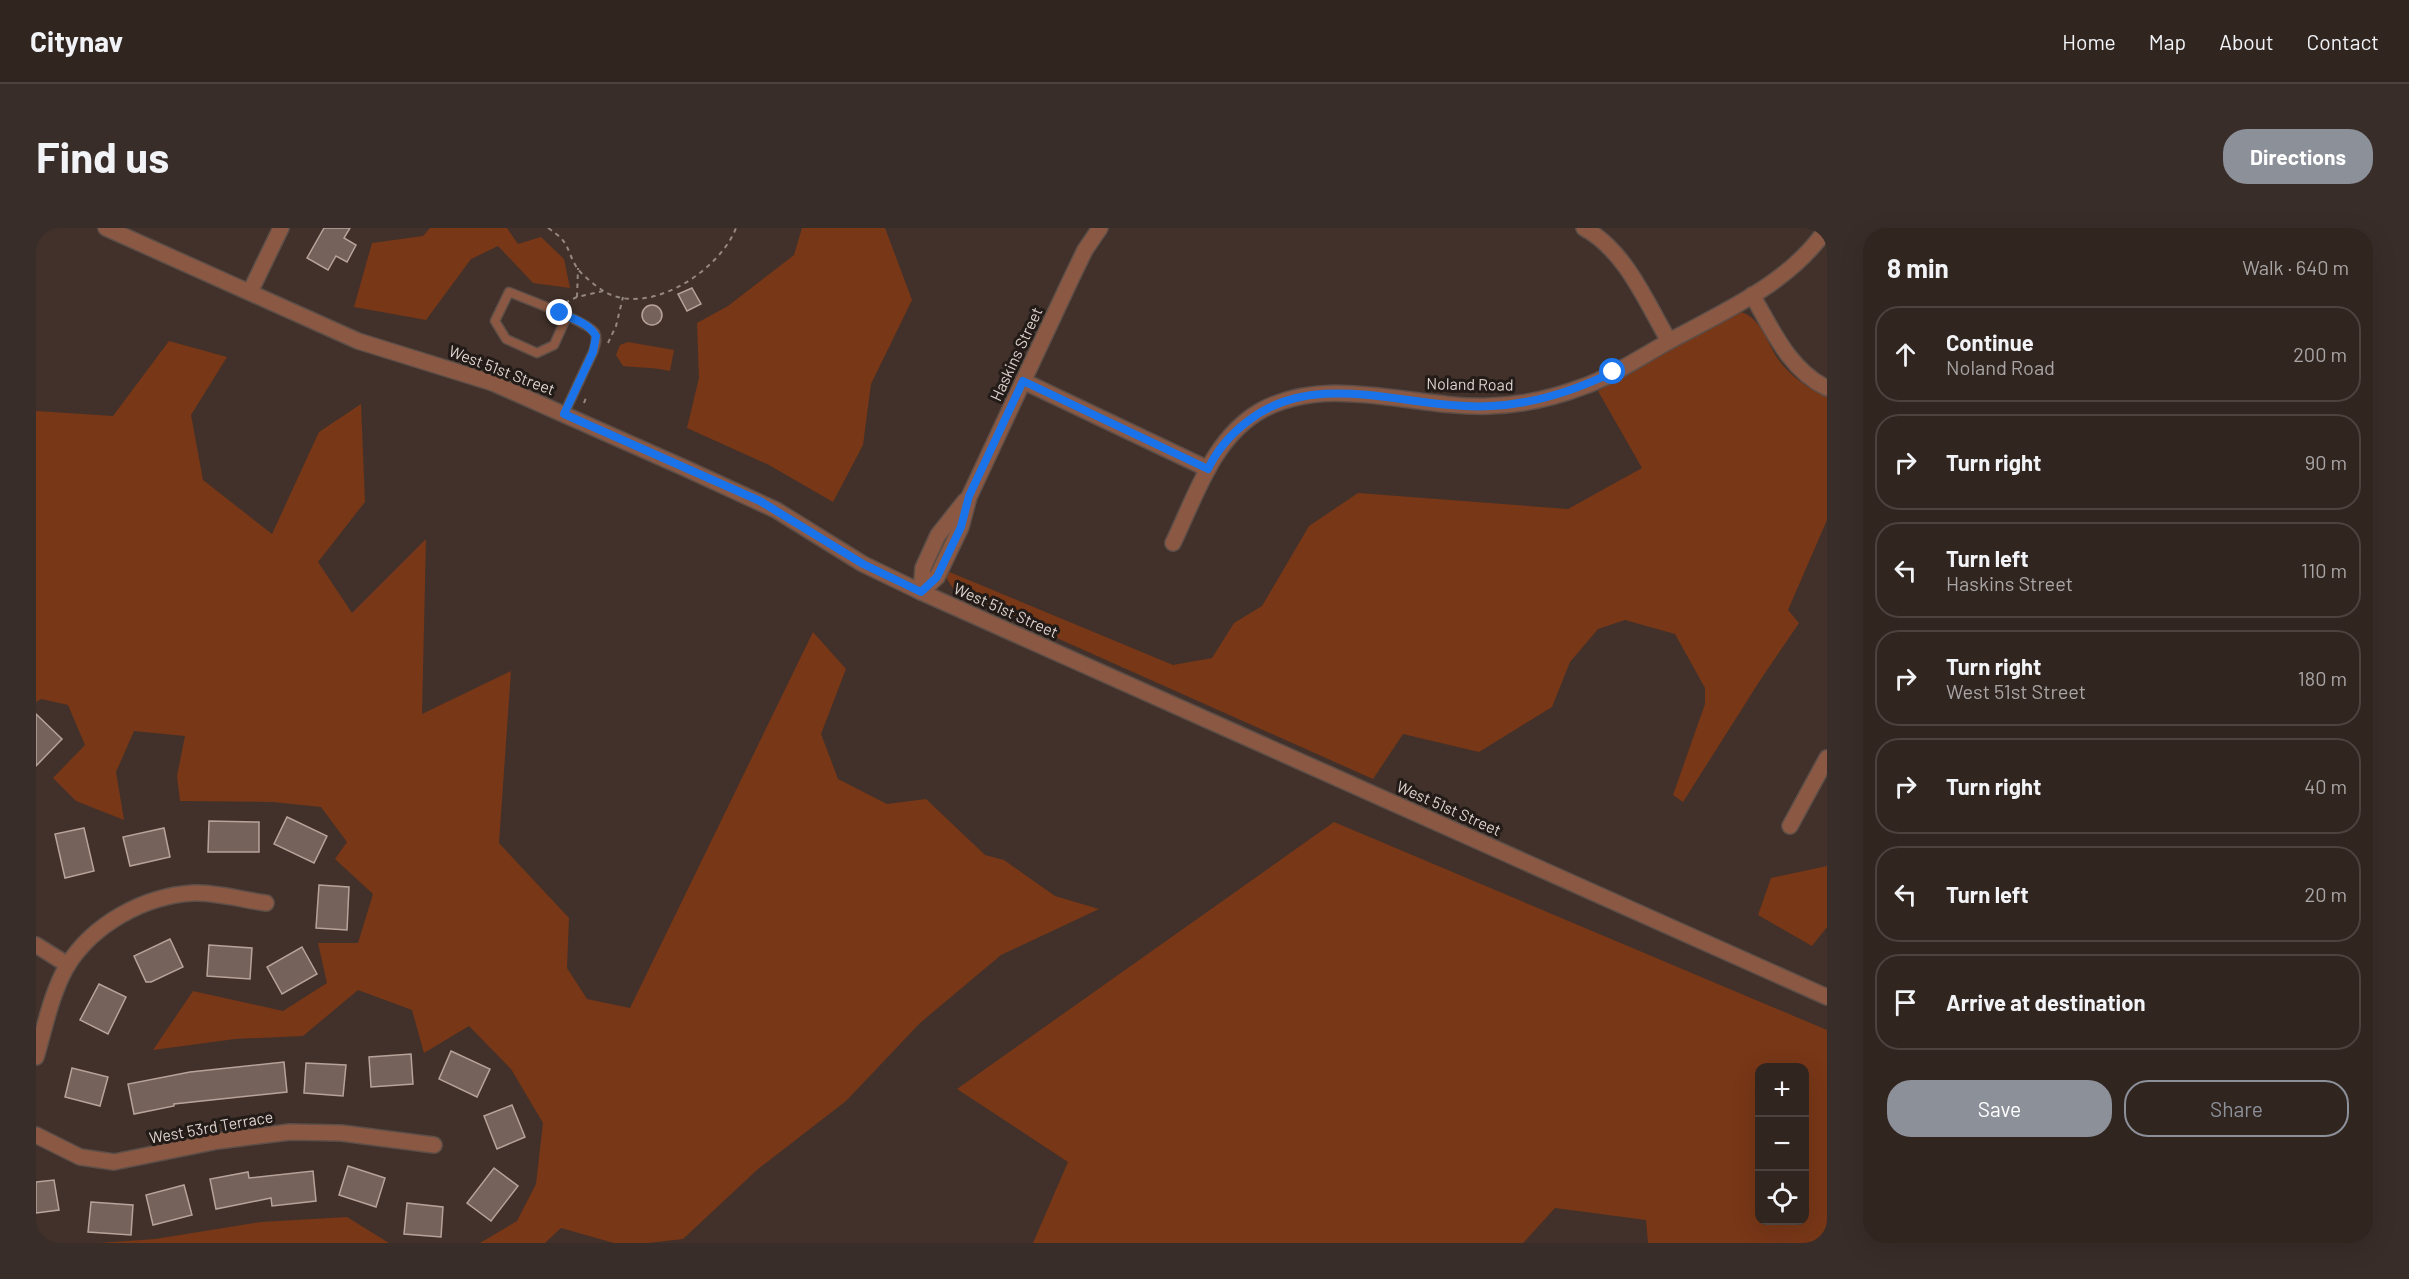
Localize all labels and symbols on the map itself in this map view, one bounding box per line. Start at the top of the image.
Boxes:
route end [546,299,572,325]
street label: Haskins Street [985,304,1046,404]
street label: West 51st Street [446,341,558,398]
route start [1599,358,1625,384]
street label: Noland Road [1426,373,1514,394]
street label: West 51st Street [951,578,1061,641]
street label: West 51st Street [1394,776,1504,839]
street label: West 53rd Terrace [147,1106,274,1147]

